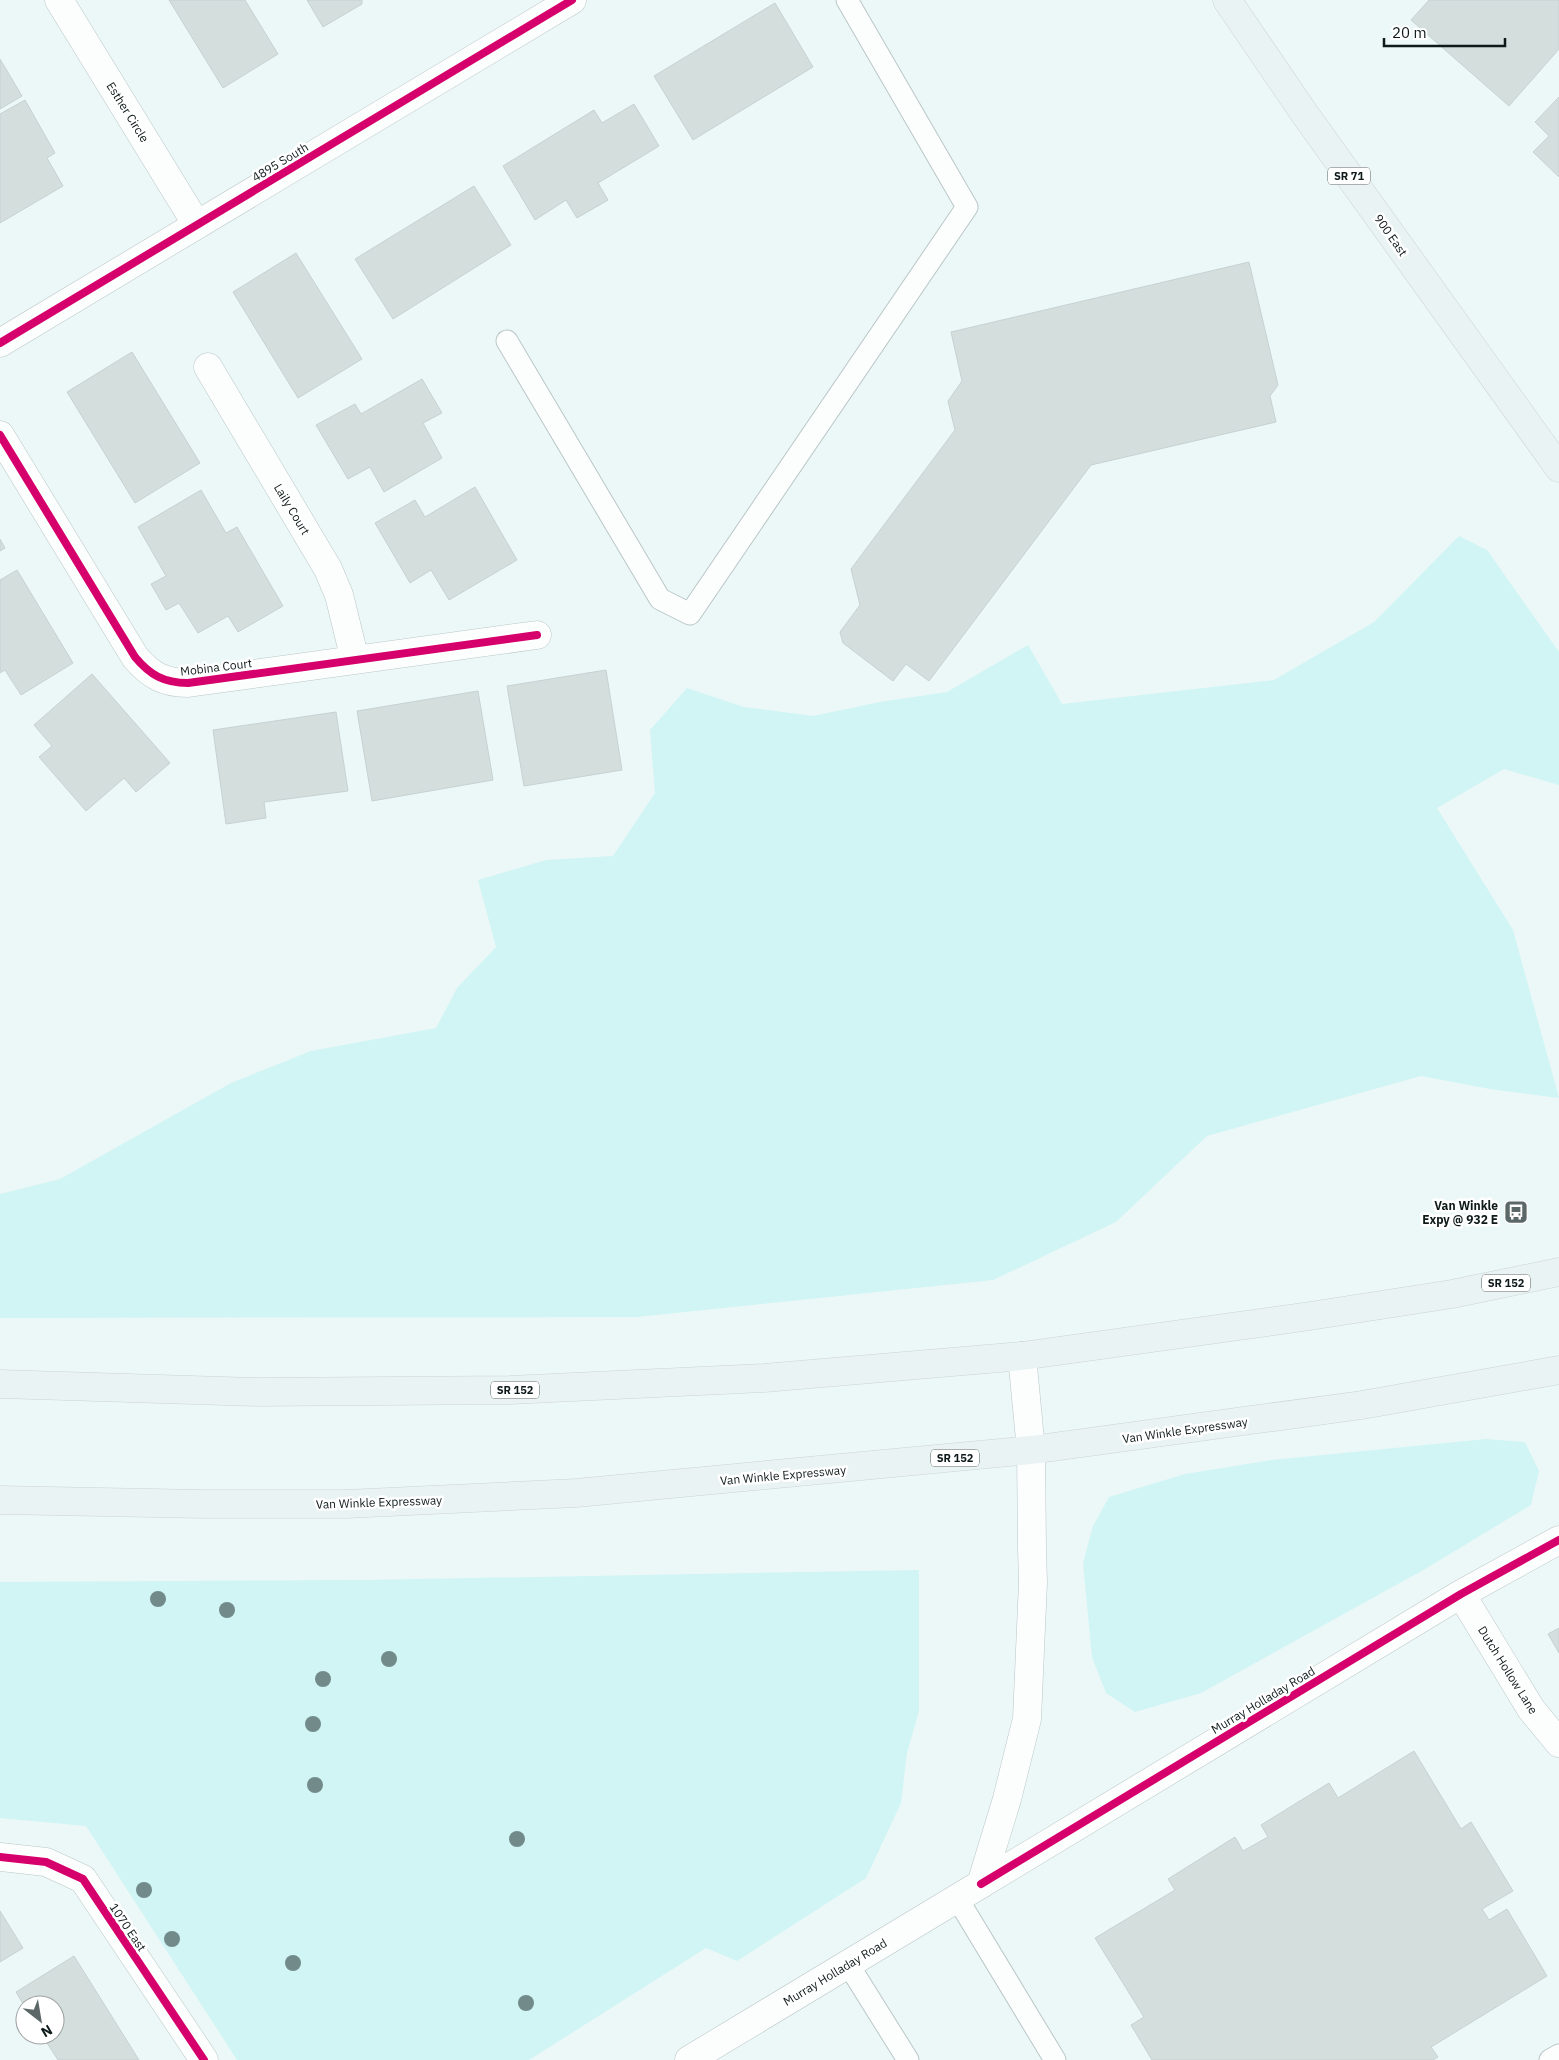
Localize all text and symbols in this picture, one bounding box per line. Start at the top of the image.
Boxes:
scale bar [1384,15,1505,47]
text: 20 m [1392,23,1427,42]
street label: Esther Circle [104,79,153,145]
street label: 4895 South [249,139,311,185]
road number: SR 71 [1328,168,1370,185]
street label: 900 East [1371,211,1411,259]
street label: Laily Court [271,481,313,537]
street label: Mobina Court [179,655,253,679]
place label: Van Winkle Expy @ 932 E [1422,1198,1498,1227]
bus stop icon: Van Winkle Expy @ 932 E [1503,1199,1529,1225]
road number: SR 152 [1482,1275,1530,1292]
road number: SR 152 [491,1382,539,1398]
street label: Van Winkle Expressway [1121,1414,1249,1446]
road number: SR 152 [931,1450,979,1466]
street label: Van Winkle Expressway [719,1462,847,1488]
street label: Van Winkle Expressway [316,1492,442,1512]
street label: Dutch Hollow Lane [1475,1623,1541,1717]
street label: Murray Holladay Road [1208,1663,1318,1737]
street label: 1070 East [106,1900,150,1954]
street label: Murray Holladay Road [780,1935,890,2009]
north arrow [15,1995,65,2045]
text: N [38,2021,56,2041]

